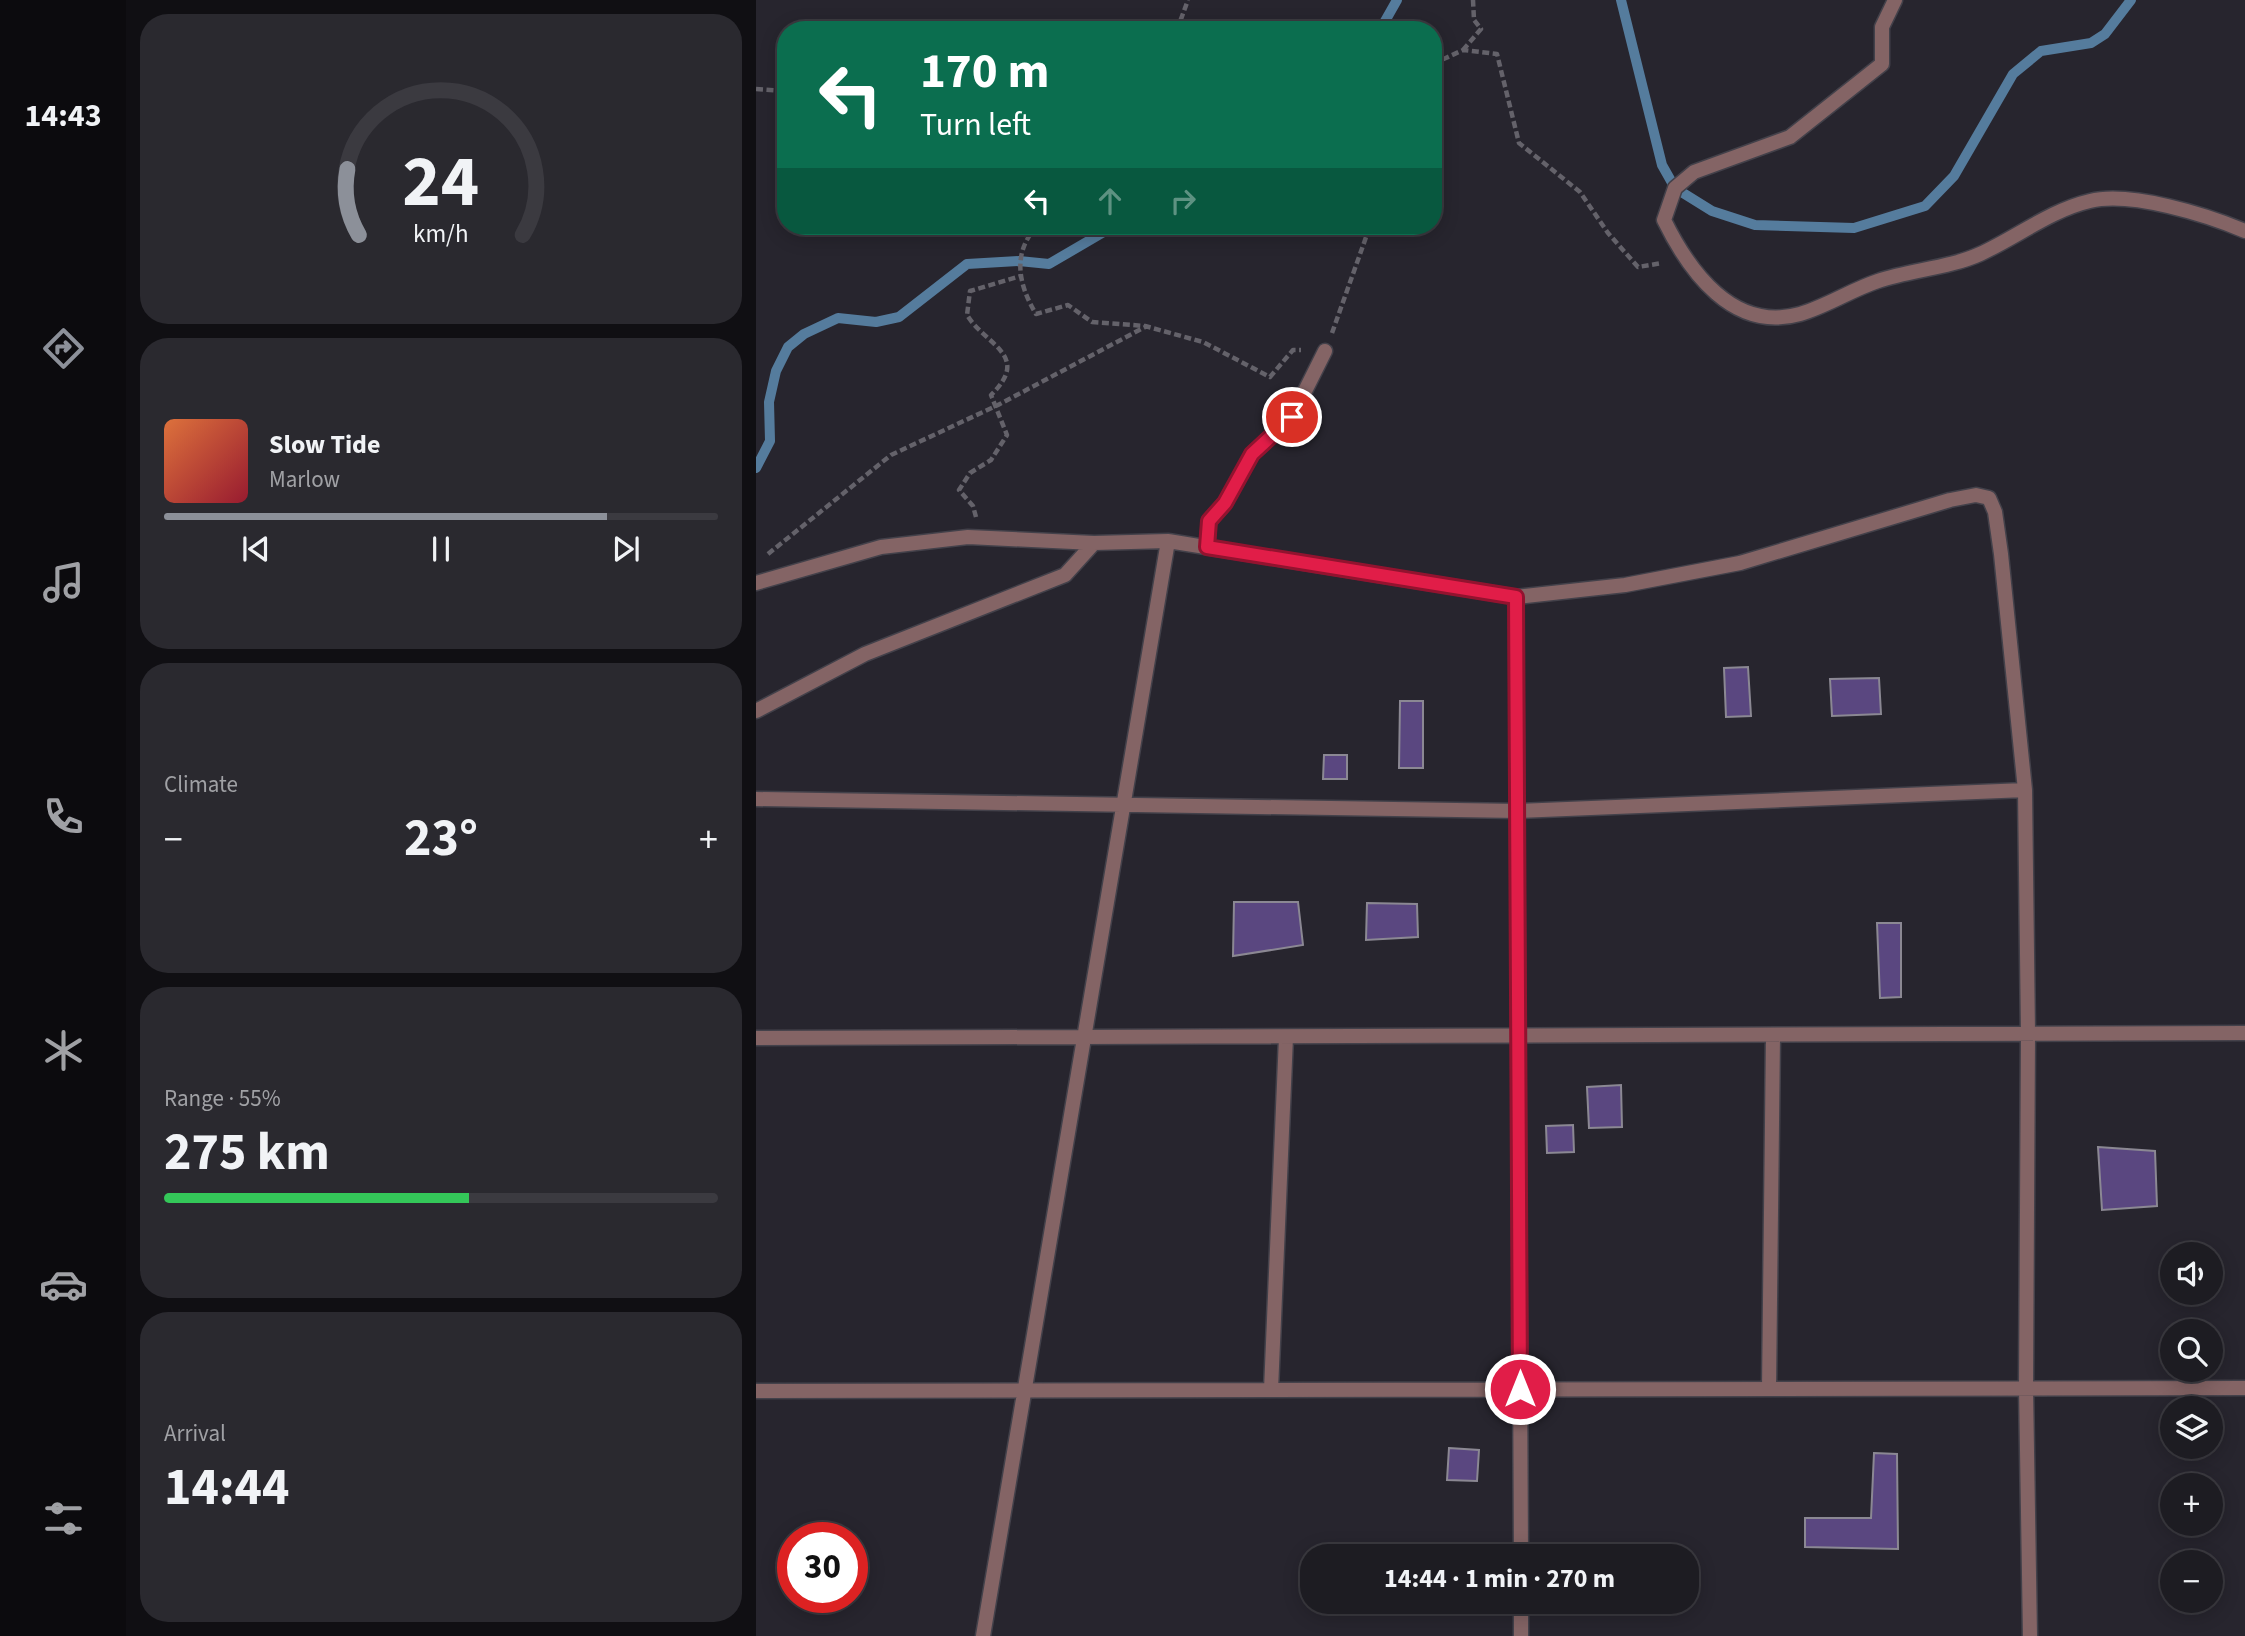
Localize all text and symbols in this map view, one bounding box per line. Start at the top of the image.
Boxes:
text: 170 m [920,37,1049,107]
icon: left [805,49,896,140]
text: 14:43 [24,93,102,139]
text: Turn left [920,102,1031,148]
text: 24 [403,131,479,235]
icon: left [1018,182,1056,220]
icon: ahead [1091,182,1129,220]
icon: right [1164,182,1202,220]
text: km/h [413,216,469,252]
icon: directions [39,324,88,373]
pin [1262,387,1322,447]
icon: arrive [1273,398,1311,436]
text: Slow Tide [269,426,380,463]
text: Marlow [269,463,340,496]
icon: previous [237,530,275,568]
icon: pause [422,530,460,568]
icon: next [607,530,645,568]
icon: music [39,558,88,607]
text: Climate [164,768,238,801]
icon: phone [39,792,88,841]
text: 23° [404,802,478,876]
text: − [164,813,183,867]
text: + [699,813,718,867]
icon: climate [39,1026,88,1075]
text: Range · 55% [164,1082,281,1115]
text: 275 km [164,1116,330,1190]
map controls [2160,1242,2223,1613]
button: sound [2160,1242,2223,1305]
icon: car [39,1260,88,1309]
button: search [2160,1319,2223,1382]
position arrow [1483,1352,1557,1426]
button: layers [2160,1396,2223,1459]
text: Arrival [164,1417,226,1450]
text: 14:44 [164,1451,289,1525]
button: + [2160,1473,2223,1536]
icon: filters [39,1494,88,1543]
speed limit sign: 30 [777,1522,868,1613]
button: − [2160,1550,2223,1613]
text: 14:44 · 1 min · 270 m [1384,1560,1615,1597]

